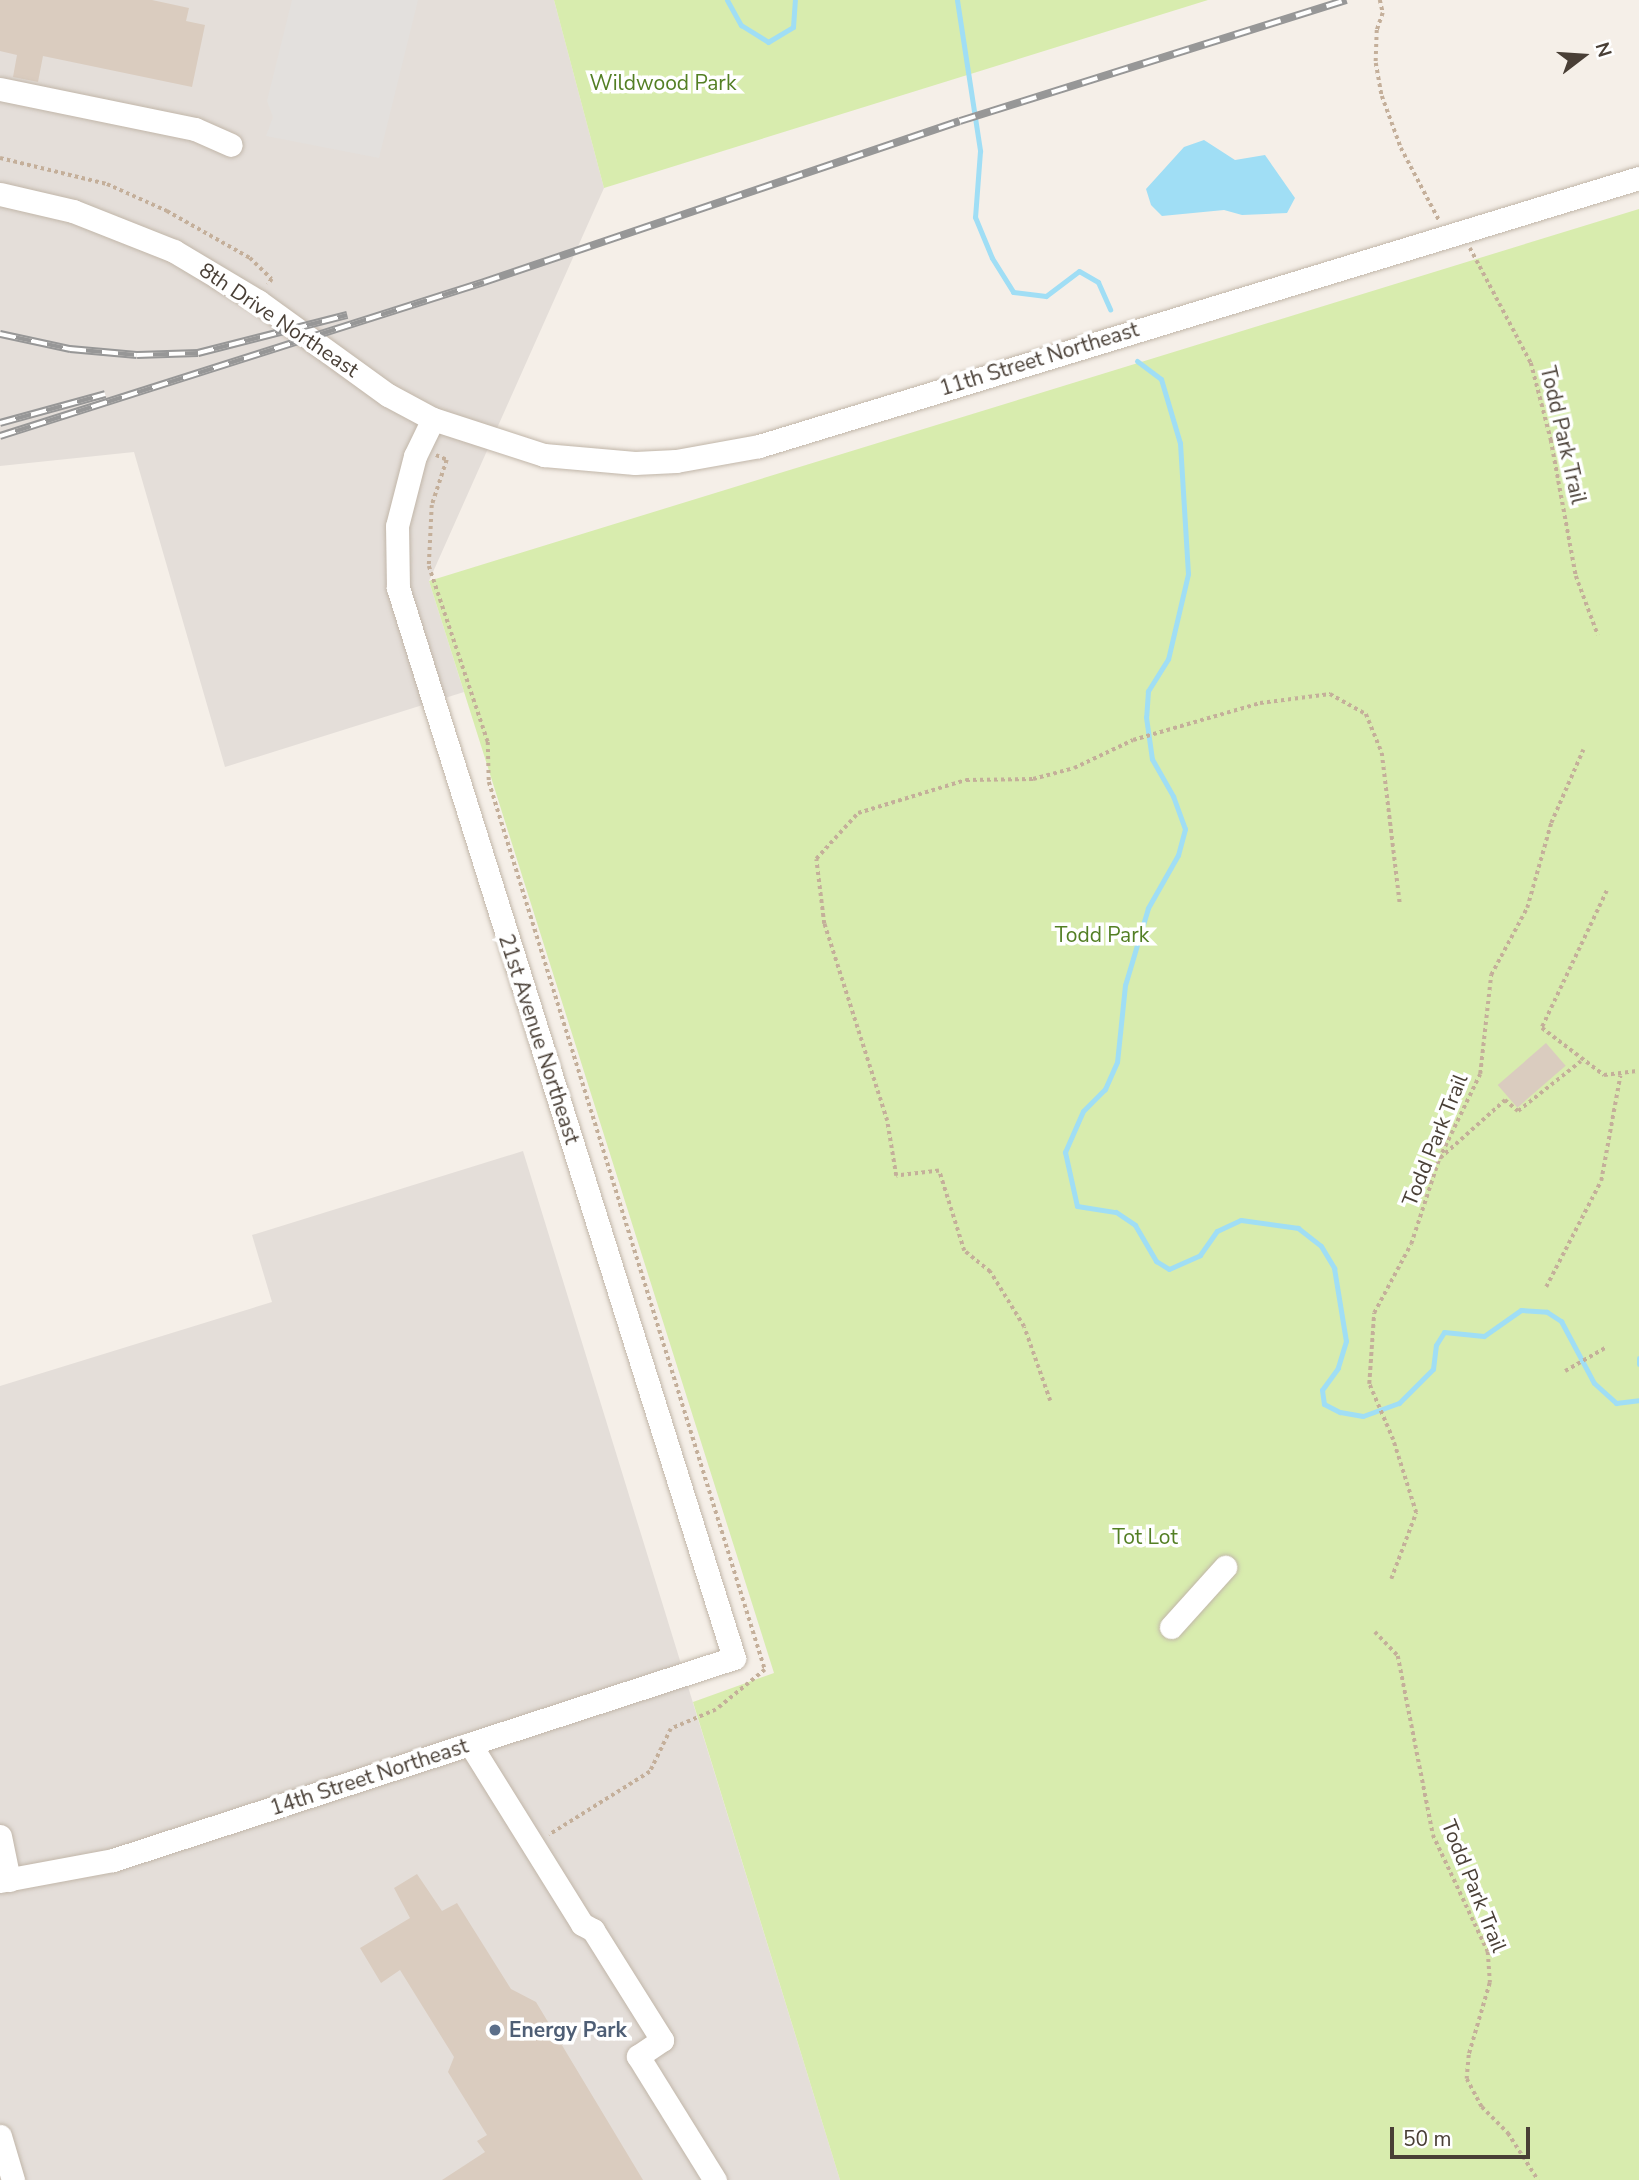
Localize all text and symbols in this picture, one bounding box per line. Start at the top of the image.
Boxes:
north arrow [1548,21,1618,91]
text: N [1589,39,1618,60]
park label: Wildwood Park [590,70,736,96]
street label: 8th Drive Northeast [195,257,363,383]
street label: 11th Street Northeast [936,317,1142,401]
street label: Todd Park Trail [1535,364,1591,506]
park label: Todd Park [1055,922,1149,948]
street label: 21st Avenue Northeast [493,931,585,1147]
street label: Todd Park Trail [1397,1070,1473,1210]
park label: Tot Lot [1112,1524,1178,1550]
street label: 14th Street Northeast [267,1733,471,1821]
street label: Todd Park Trail [1436,1816,1512,1956]
place label: Energy Park [509,2017,627,2043]
marker: Energy Park [487,2022,503,2038]
scale bar [1394,2114,1534,2158]
text: 50 m [1403,2125,1452,2153]

